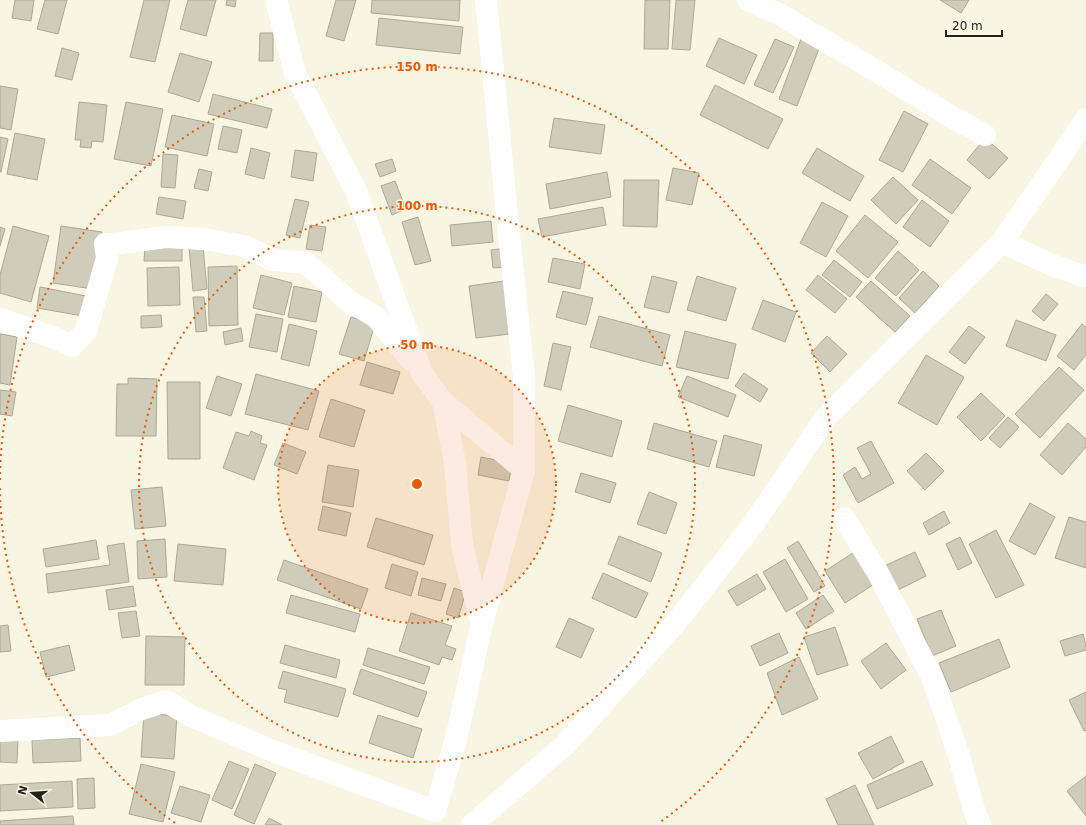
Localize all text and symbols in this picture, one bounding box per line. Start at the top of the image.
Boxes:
scale bar [946,12,1002,38]
text: 20 m [952,19,983,33]
text: 150 m [396,60,438,74]
text: 100 m [396,199,438,213]
text: 50 m [400,338,434,352]
centre of rings [410,477,424,491]
north arrow [12,773,52,813]
text: N [15,784,30,797]

